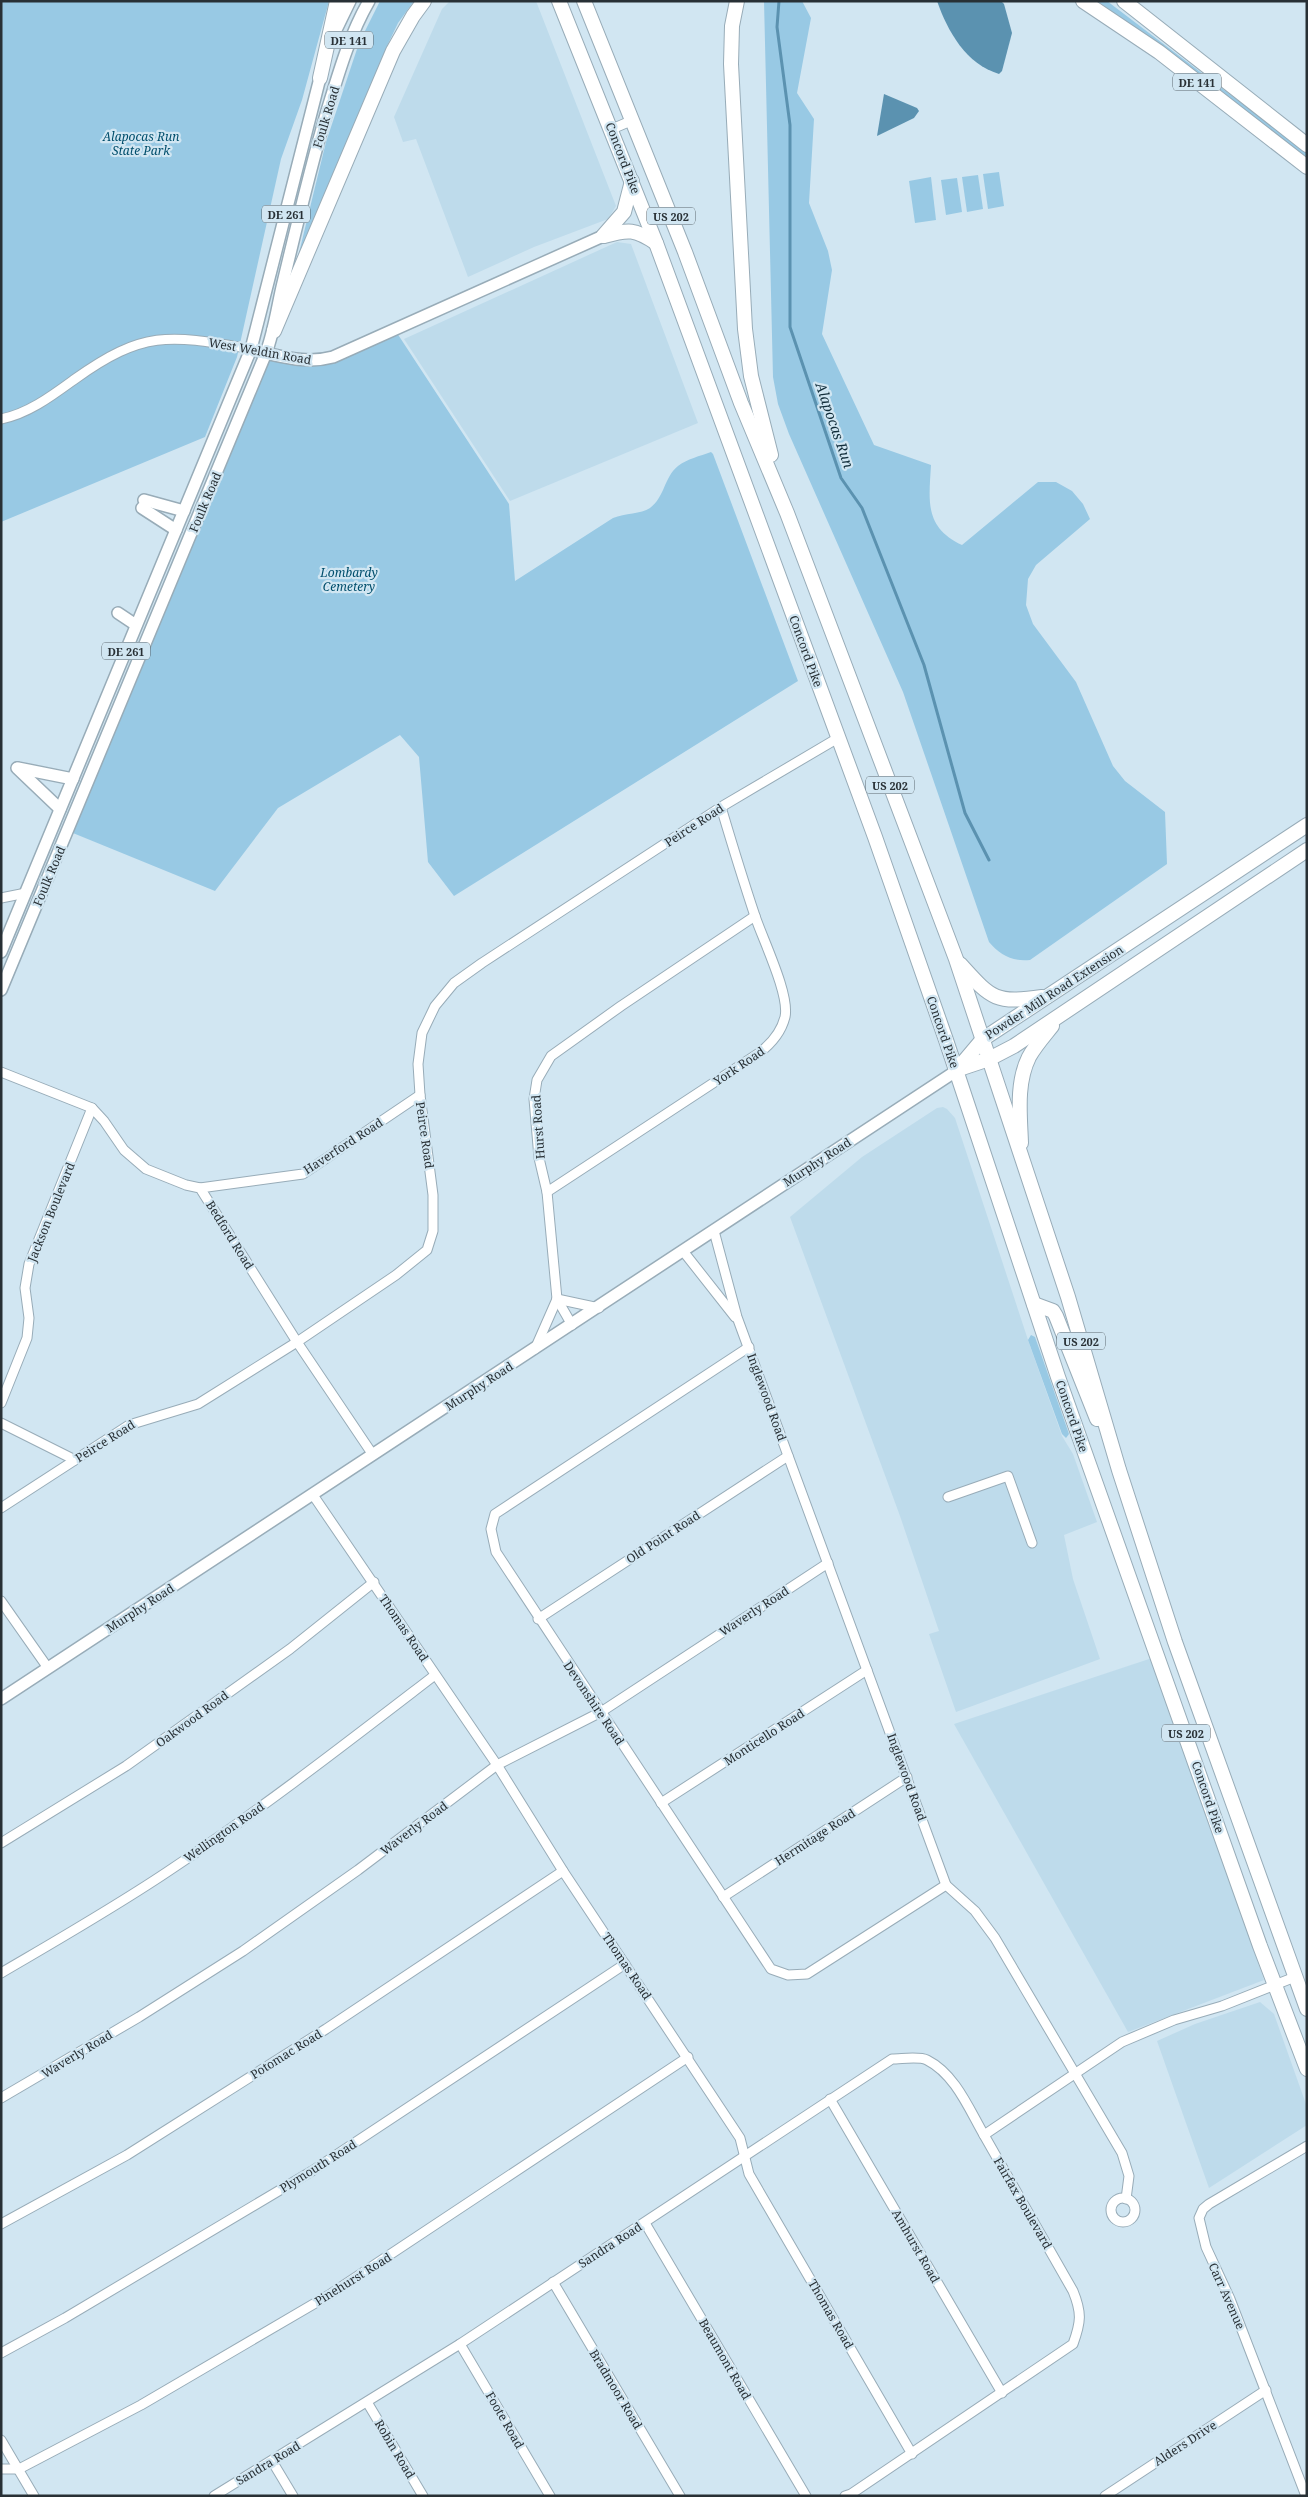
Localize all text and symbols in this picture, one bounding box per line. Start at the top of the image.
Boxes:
road number: DE 141 [325,32,373,48]
road number: DE 141 [1173,74,1221,90]
street label: Foulk Road [309,83,344,150]
street label: Concord Pike [602,120,644,196]
park label: Alapocas Run State Park [102,128,179,159]
road number: DE 261 [262,205,310,222]
road number: US 202 [647,208,695,225]
street label: West Weldin Road [207,334,313,369]
water label: Alapocas Run [811,379,859,471]
street label: Foulk Road [185,469,226,535]
park label: Lombardy Cemetery [319,564,378,595]
street label: Concord Pike [785,613,827,689]
road number: DE 261 [102,642,150,659]
road number: US 202 [866,776,914,794]
street label: Peirce Road [661,799,727,851]
street label: Foulk Road [29,843,70,909]
street label: Powder Mill Road Extension [982,941,1127,1043]
street label: Concord Pike [923,994,963,1070]
street label: York Road [709,1042,768,1090]
street label: Hurst Road [527,1094,549,1160]
street label: Peirce Road [412,1100,438,1170]
street label: Haverford Road [300,1114,387,1178]
street label: Murphy Road [780,1133,855,1190]
street label: Jackson Boulevard [23,1159,79,1265]
street label: Bedford Road [202,1197,258,1273]
road number: US 202 [1057,1332,1105,1350]
street label: Inglewood Road [743,1351,791,1444]
street label: Murphy Road [442,1357,517,1414]
street label: Concord Pike [1052,1378,1092,1454]
street label: Peirce Road [72,1416,139,1466]
street label: Old Point Road [623,1506,704,1567]
street label: Murphy Road [103,1579,178,1636]
street label: Waverly Road [716,1582,793,1640]
street label: Thomas Road [375,1591,433,1665]
street label: Devonshire Road [560,1658,629,1749]
street label: Oakwood Road [152,1686,232,1751]
street label: Monticello Road [720,1704,808,1769]
road number: US 202 [1162,1725,1210,1742]
street label: Inglewood Road [883,1731,931,1824]
street label: Concord Pike [1188,1759,1228,1835]
street label: Waverly Road [377,1797,452,1859]
street label: Wellington Road [180,1798,268,1866]
street label: Hermitage Road [772,1804,859,1869]
street label: Thomas Road [598,1929,656,2003]
street label: Potomac Road [247,2025,326,2083]
street label: Waverly Road [38,2026,116,2082]
street label: Plymouth Road [276,2135,360,2196]
street label: Fairfax Boulevard [990,2154,1057,2253]
street label: Amhurst Road [888,2206,944,2286]
street label: Sandra Road [575,2218,646,2272]
street label: Pinehurst Road [311,2248,395,2309]
street label: Carr Avenue [1205,2260,1249,2332]
street label: Thomas Road [804,2276,858,2352]
street label: Beaumont Road [695,2315,755,2403]
street label: Bradmoor Road [585,2346,647,2433]
street label: Foote Road [482,2388,528,2452]
street label: Robin Road [371,2416,420,2482]
street label: Alders Drive [1150,2416,1220,2470]
street label: Sandra Road [233,2437,304,2489]

